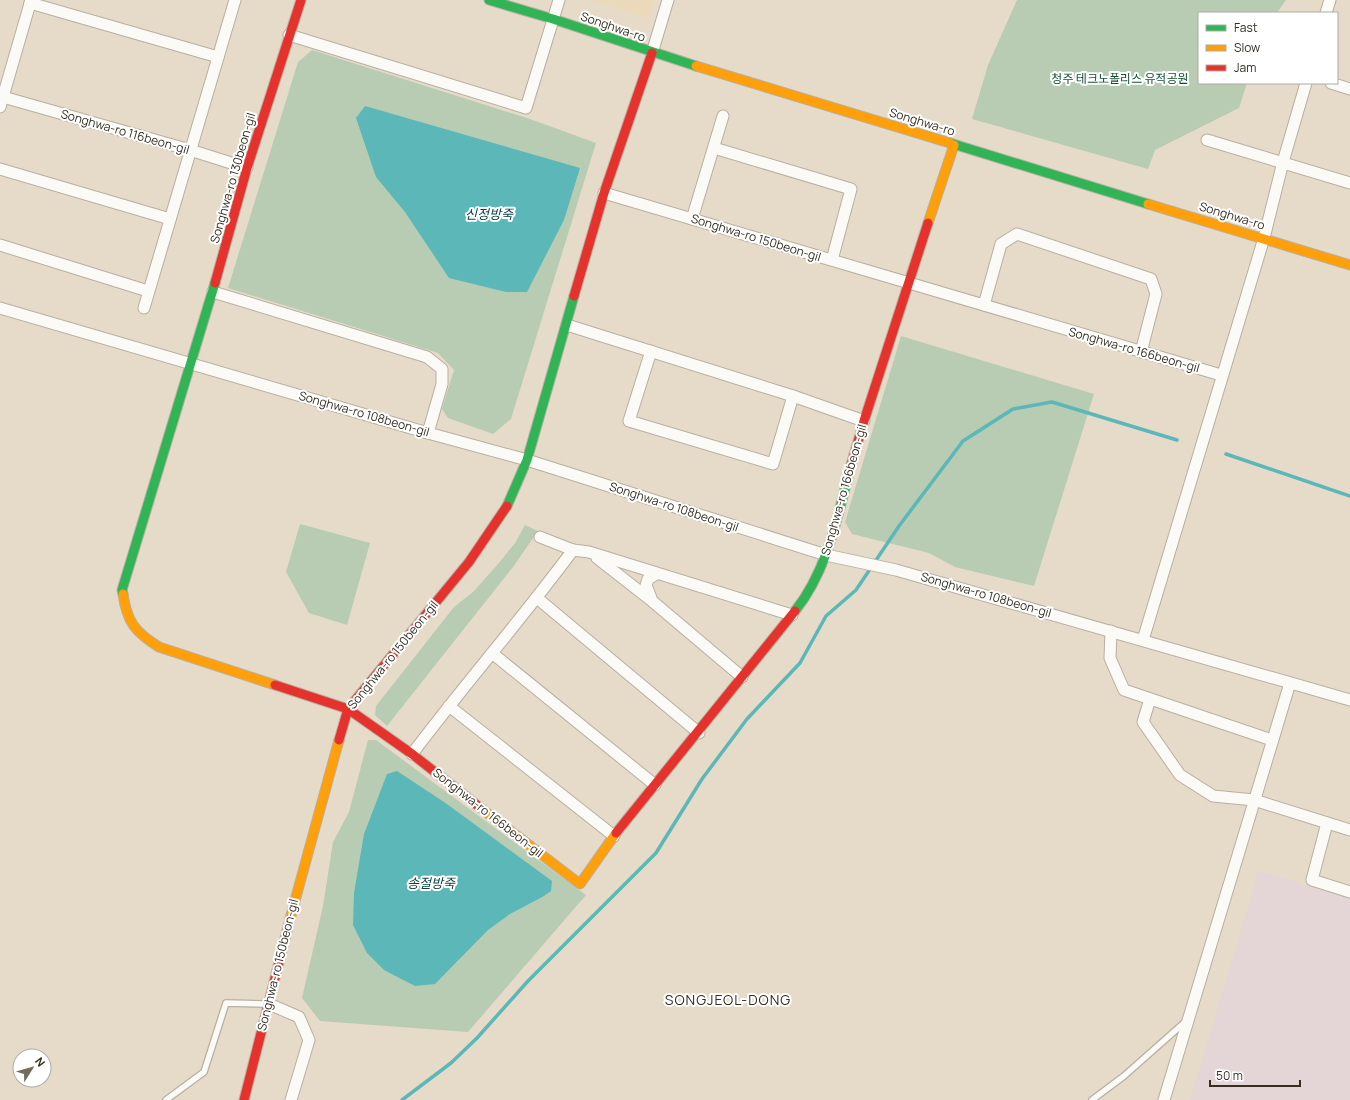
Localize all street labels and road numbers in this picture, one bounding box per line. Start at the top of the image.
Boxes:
street label: Songhwa-ro [578,7,648,46]
street label: Songhwa-ro [887,103,957,140]
street label: Songhwa-ro 116beon-gil [59,105,191,158]
street label: Songhwa-ro 130beon-gil [206,111,259,245]
street label: Songhwa-ro [1197,197,1267,234]
street label: Songhwa-ro 150beon-gil [689,210,823,265]
street label: Songhwa-ro 166beon-gil [1067,323,1202,376]
street label: Songhwa-ro 108beon-gil [297,387,431,440]
street label: Songhwa-ro 166beon-gil [817,422,870,557]
street label: Songhwa-ro 108beon-gil [607,478,741,535]
street label: Songhwa-ro 108beon-gil [919,568,1053,621]
street label: Songhwa-ro 150beon-gil [343,597,442,713]
street label: Songhwa-ro 166beon-gil [430,764,547,861]
street label: Songhwa-ro 150beon-gil [253,897,302,1032]

